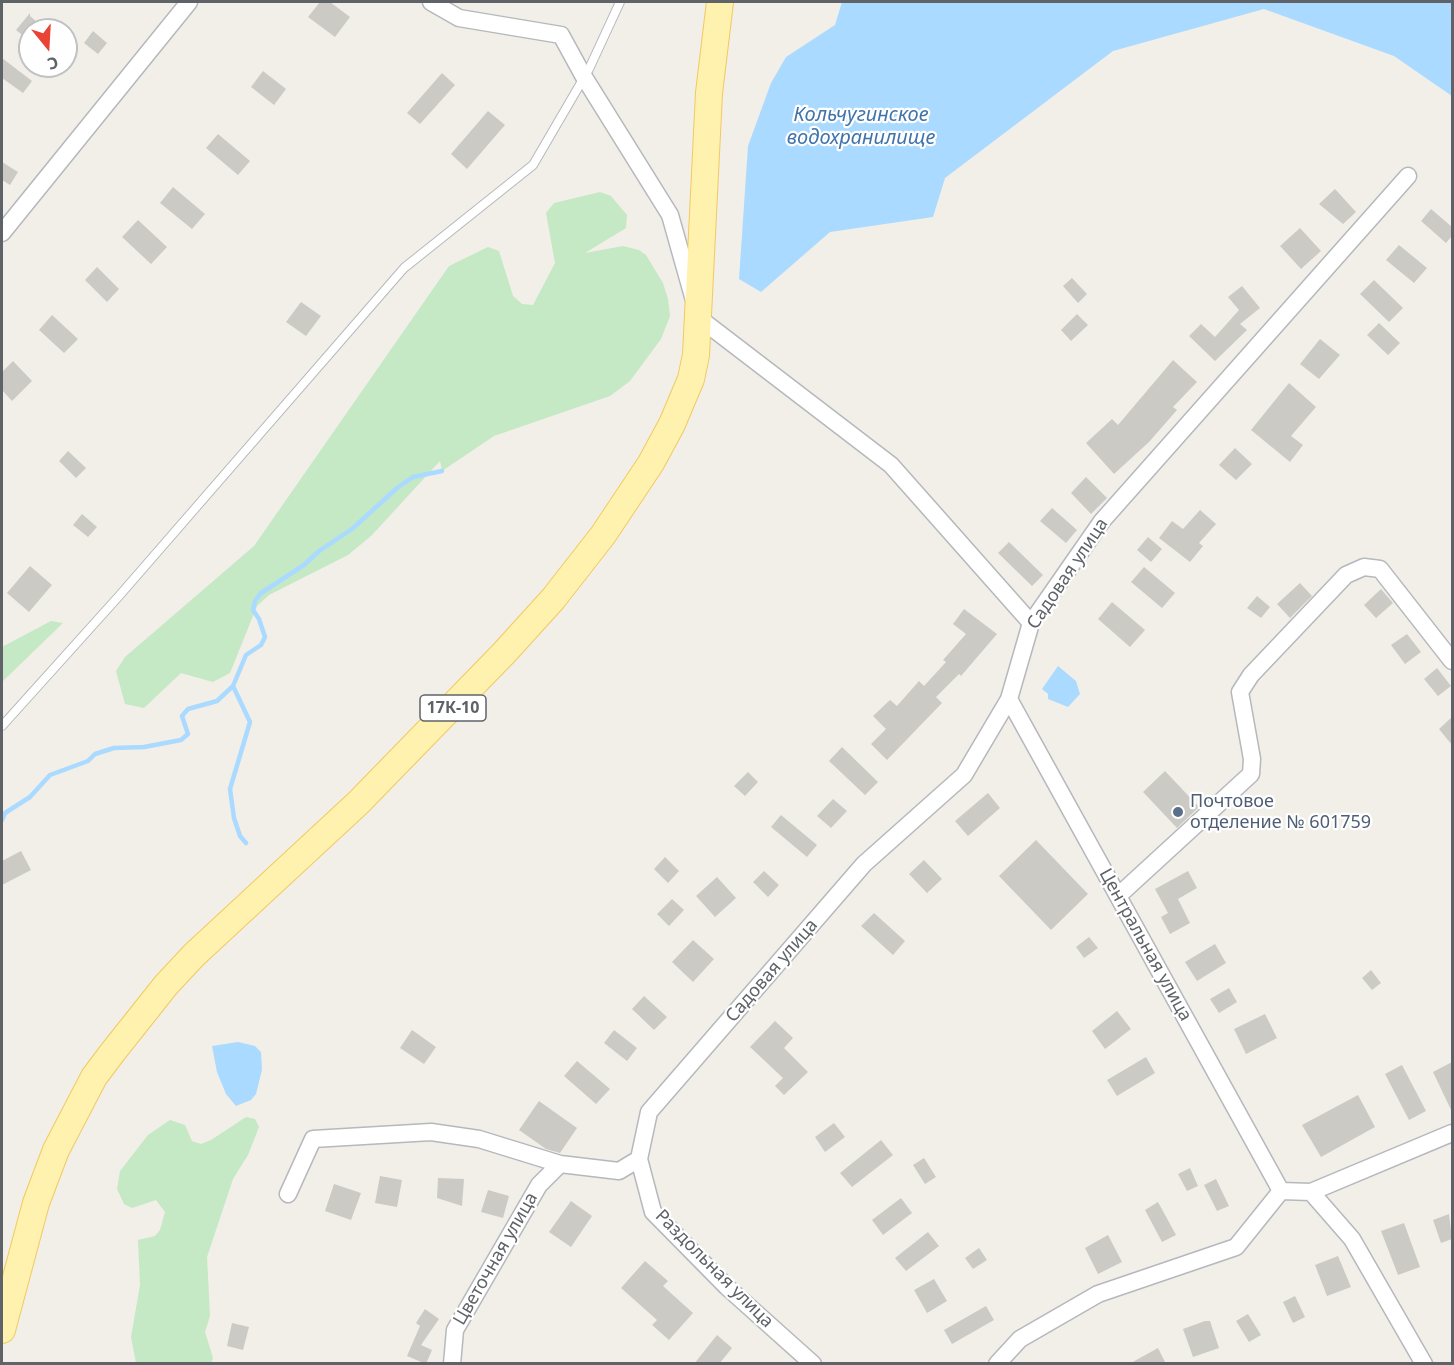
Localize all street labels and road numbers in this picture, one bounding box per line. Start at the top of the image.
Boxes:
street label: Садовая улица [1023,514,1113,634]
road number: 17К-10 [420,695,486,721]
street label: Центральная улица [1094,865,1196,1025]
street label: Садовая улица [721,915,823,1027]
street label: Цветочная улица [449,1189,543,1329]
street label: Раздольная улица [650,1205,778,1333]

